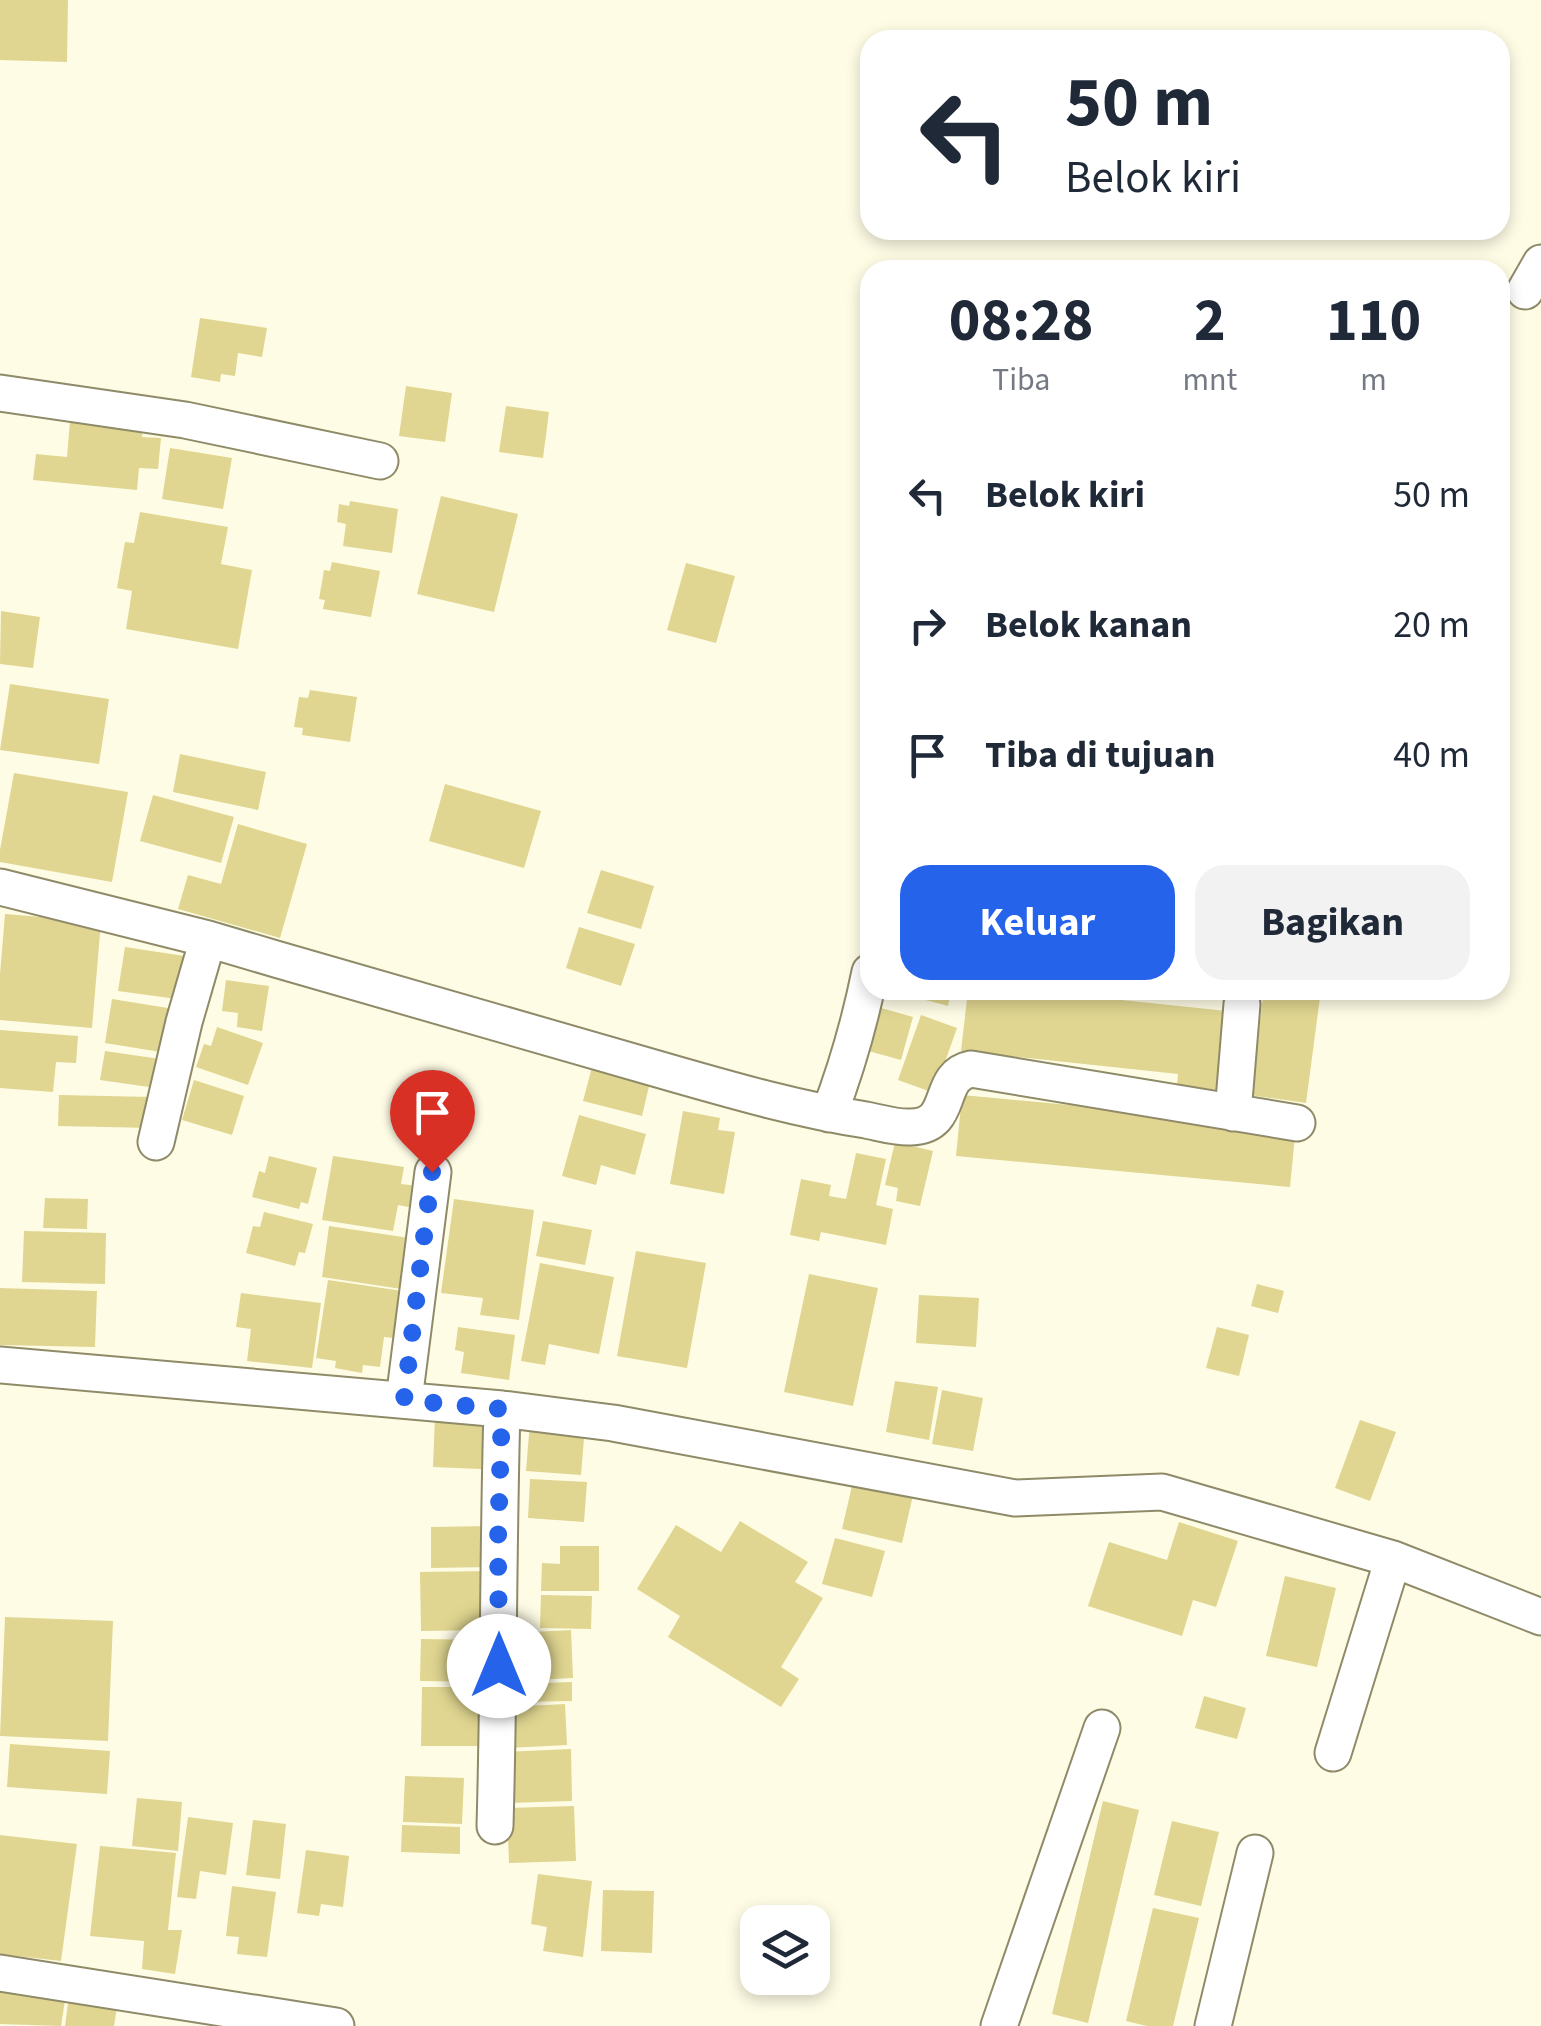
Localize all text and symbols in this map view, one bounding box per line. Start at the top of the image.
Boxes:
text: 50 m [1065,53,1213,153]
icon: left [900,70,1030,200]
text: Belok kiri [1065,146,1241,210]
text: 08:28 [949,279,1094,364]
text: 2 [1194,279,1226,364]
text: 110 [1326,279,1421,364]
text: Tiba [992,357,1050,403]
text: mnt [1182,357,1237,403]
text: m [1360,357,1387,403]
icon: left [900,468,955,523]
text: Belok kiri [985,468,1145,522]
text: 50 m [1393,468,1470,522]
icon: right [900,598,955,653]
text: Belok kanan [985,598,1192,652]
text: 20 m [1393,598,1470,652]
icon: arrive [900,728,955,783]
text: Tiba di tujuan [985,728,1216,782]
text: 40 m [1393,728,1470,782]
button: Keluar [900,865,1175,980]
button: Bagikan [1195,865,1470,980]
pin [390,1070,475,1173]
icon: arrive [405,1085,460,1140]
position arrow [447,1614,551,1718]
map controls [740,1905,830,1995]
button: layers [740,1905,830,1995]

